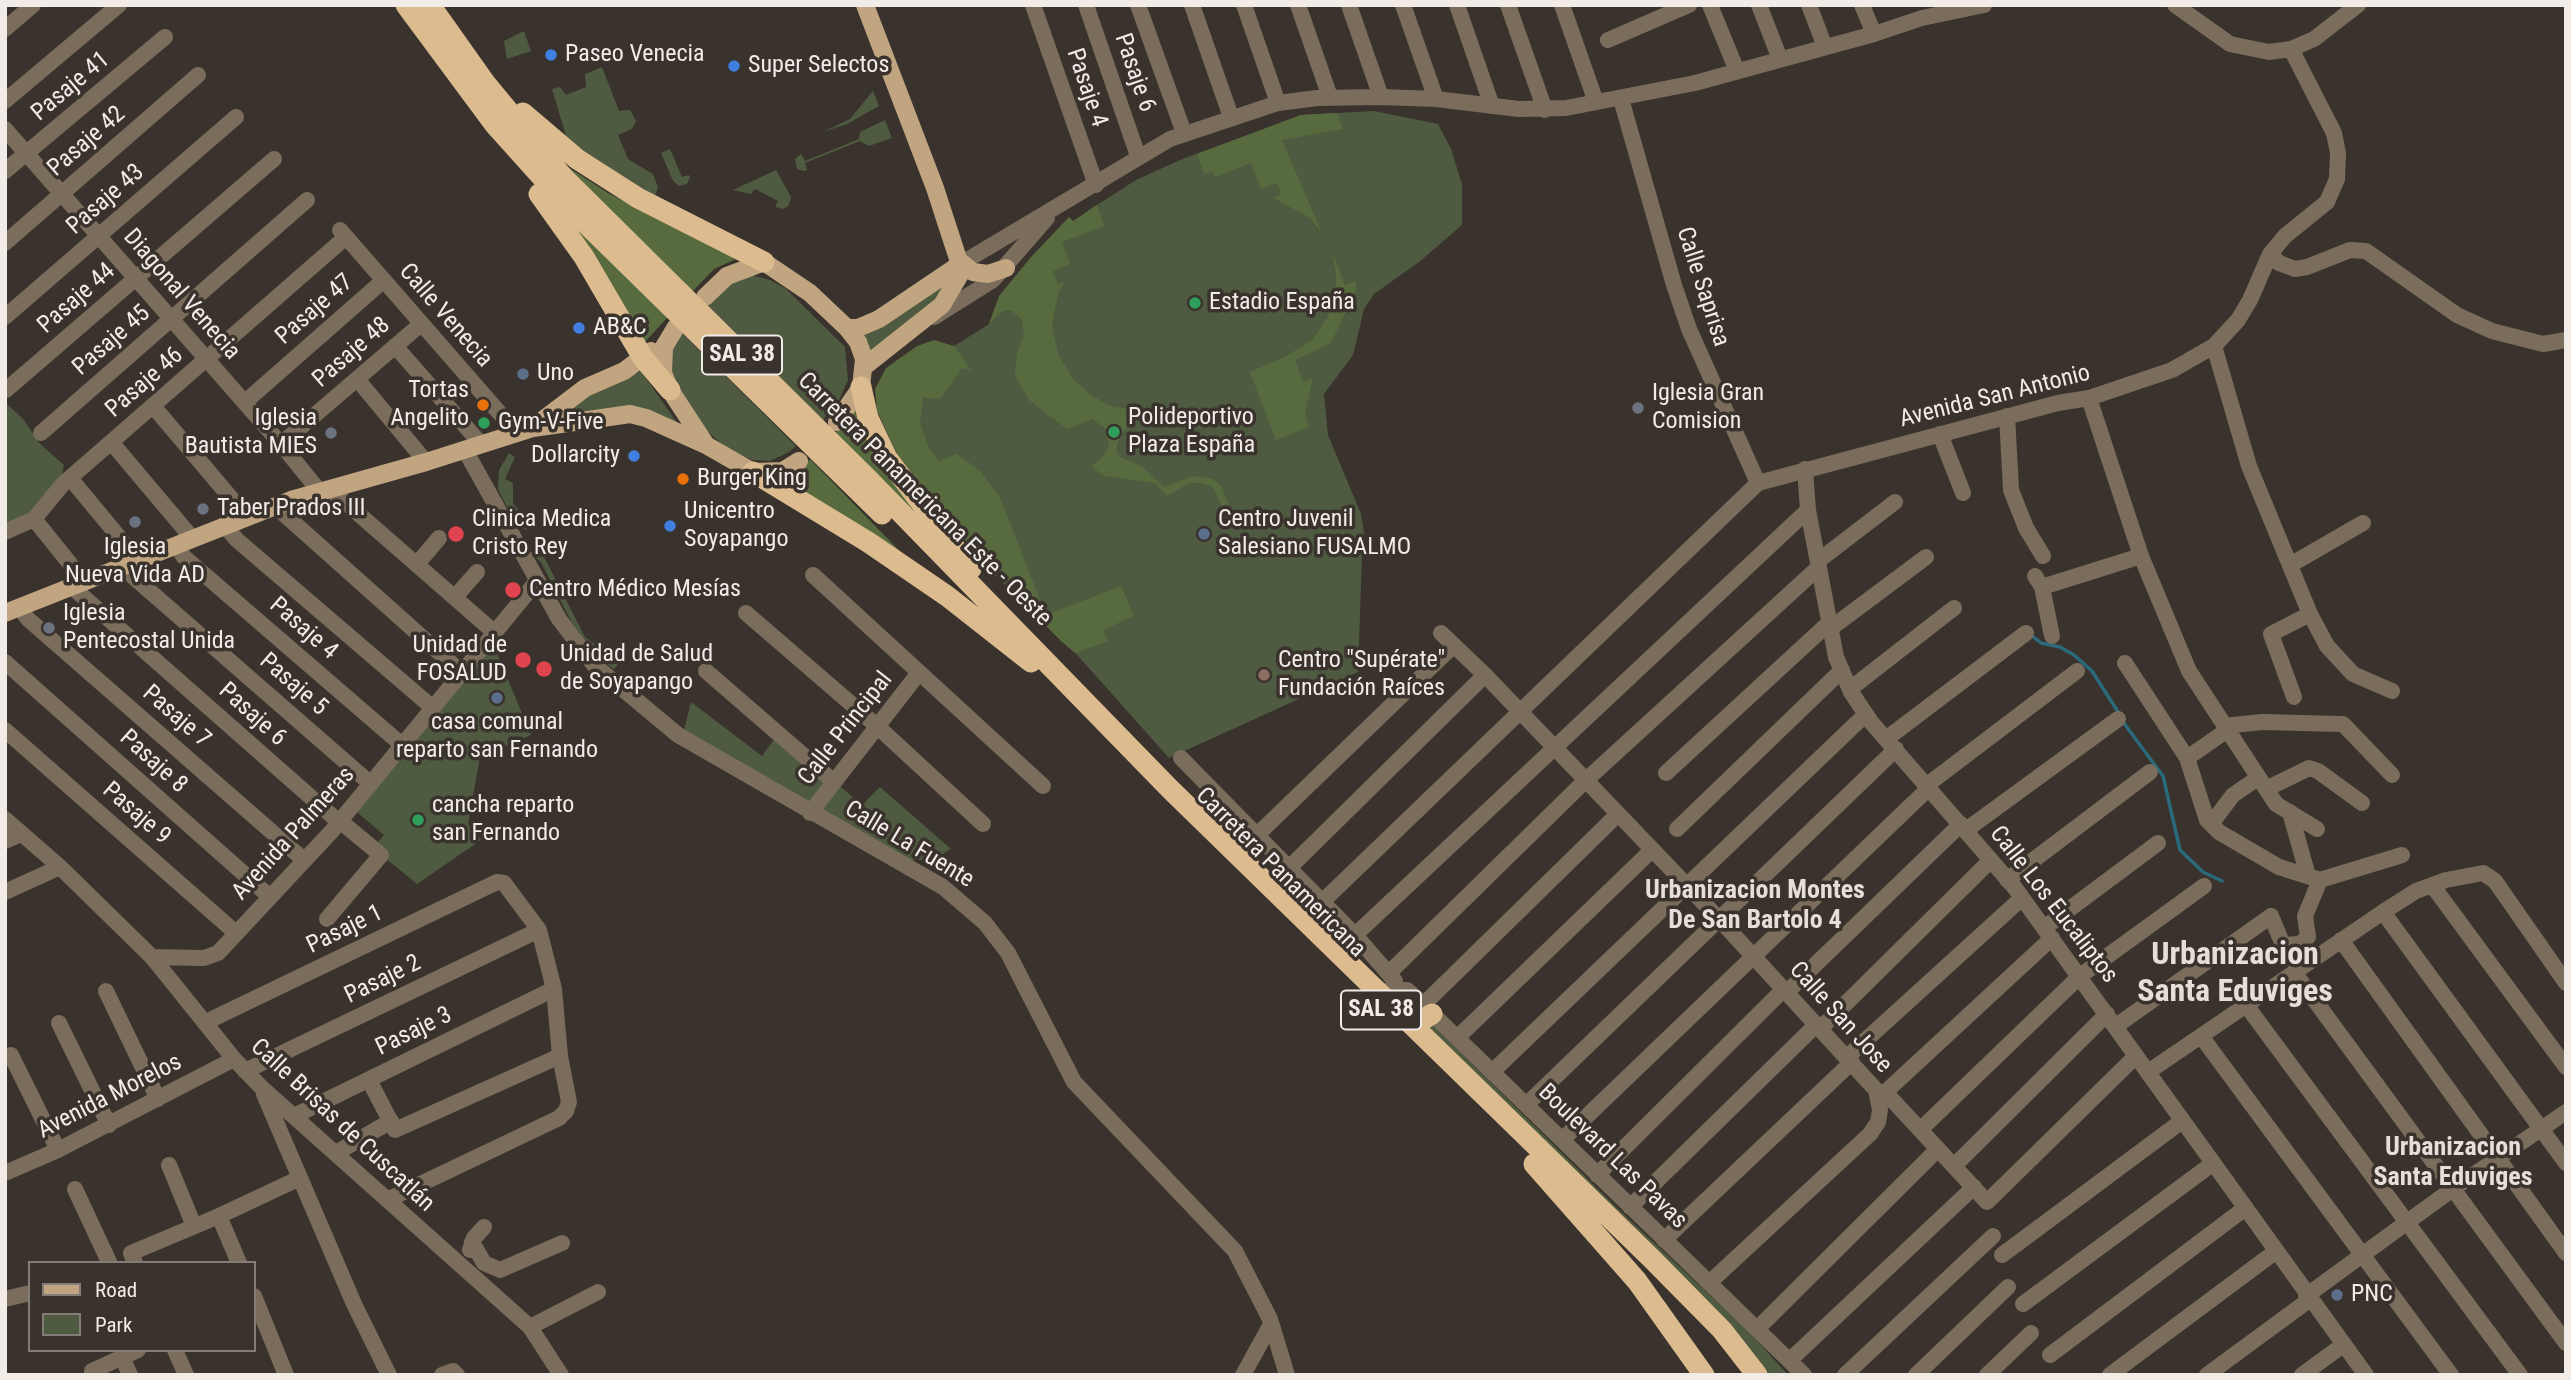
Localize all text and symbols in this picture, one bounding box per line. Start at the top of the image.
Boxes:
street label: Pasaje 6 [1107,30,1161,116]
place label: Paseo Venecia [565,41,705,69]
street label: Pasaje 4 [1059,45,1113,131]
street label: Pasaje 41 [26,46,116,128]
marker: Paseo Venecia [543,47,559,63]
place label: Super Selectos [748,52,889,80]
marker: Super Selectos [726,58,742,74]
street label: Pasaje 42 [42,101,132,183]
street label: Pasaje 43 [61,159,151,241]
street label: Diagonal Venecia [116,224,246,366]
street label: Calle Saprisa [1669,224,1735,350]
street label: Pasaje 44 [32,258,122,340]
street label: Calle Venecia [392,258,498,374]
street label: Pasaje 47 [270,269,360,351]
place label: Estadio España [1209,289,1355,317]
marker: Estadio España [1187,295,1203,311]
street label: Pasaje 45 [67,300,157,382]
street label: Pasaje 48 [307,312,397,394]
place label: AB&C [593,314,647,342]
marker: AB&C [571,320,587,336]
road number: SAL 38 [702,336,782,374]
street label: Pasaje 46 [100,342,190,424]
street label: Avenida San Antonio [1897,359,2093,435]
place label: Uno [537,360,574,388]
marker: Uno [515,366,531,382]
street label: Carretera Panamericana Este - Oeste [791,367,1057,633]
place label: Tortas Angelito [391,377,469,433]
place label: Iglesia Gran Comision [1652,380,1764,436]
marker: Tortas Angelito [475,397,491,413]
marker: Iglesia Gran Comision [1630,400,1646,416]
place label: Polideportivo Plaza España [1128,404,1255,460]
place label: Iglesia Bautista MIES [185,405,317,461]
place label: Gym-V-Five [498,409,604,437]
marker: Gym-V-Five [476,415,492,431]
marker: Polideportivo Plaza España [1106,424,1122,440]
marker: Iglesia Bautista MIES [323,425,339,441]
place label: Dollarcity [531,442,620,470]
marker: Dollarcity [626,448,642,464]
place label: Burger King [697,465,807,493]
marker: Burger King [675,471,691,487]
place label: Taber Prados III [217,495,366,523]
place label: Unicentro Soyapango [684,498,788,554]
marker: Taber Prados III [195,501,211,517]
place label: Clinica Medica Cristo Rey [472,506,611,562]
place label: Centro Juvenil Salesiano FUSALMO [1218,506,1411,562]
marker: Iglesia Nueva Vida AD [127,514,143,530]
marker: Unicentro Soyapango [662,518,678,534]
marker: Clinica Medica Cristo Rey [446,524,466,544]
marker: Centro Juvenil Salesiano FUSALMO [1196,526,1212,542]
place label: Iglesia Nueva Vida AD [65,534,205,590]
place label: Centro Médico Mesías [529,576,741,604]
marker: Centro Médico Mesías [503,580,523,600]
street label: Pasaje 4 [263,592,343,666]
place label: Iglesia Pentecostal Unida [63,600,235,656]
marker: Iglesia Pentecostal Unida [41,620,57,636]
place label: Unidad de FOSALUD [412,632,507,688]
place label: Unidad de Salud de Soyapango [560,641,713,697]
place label: Centro "Supérate" Fundación Raíces [1278,647,1445,703]
street label: Pasaje 5 [253,648,333,722]
marker: Unidad de FOSALUD [513,650,533,670]
marker: Unidad de Salud de Soyapango [534,659,554,679]
street label: Calle Principal [793,667,899,791]
marker: Centro "Supérate" Fundación Raíces [1256,667,1272,683]
street label: Pasaje 6 [212,677,292,753]
street label: Pasaje 7 [136,680,216,754]
marker: casa comunal reparto san Fernando [489,690,505,706]
place label: casa comunal reparto san Fernando [396,709,598,765]
street label: Pasaje 8 [113,724,193,800]
street label: Avenida Palmeras [227,761,361,907]
street label: Pasaje 9 [96,777,176,851]
street label: Carretera Panamericana [1189,782,1371,964]
place label: cancha reparto san Fernando [432,792,574,848]
street label: Calle La Fuente [839,795,979,895]
marker: cancha reparto san Fernando [410,812,426,828]
street label: Calle Los Eucaliptos [1983,821,2123,989]
district label: Urbanizacion Montes De San Bartolo 4 [1645,875,1865,936]
street label: Pasaje 1 [302,899,388,961]
district label: Urbanizacion Santa Eduviges [2137,937,2333,1012]
street label: Pasaje 2 [340,949,426,1011]
street label: Calle San Jose [1783,956,1897,1080]
road number: SAL 38 [1341,990,1421,1030]
street label: Pasaje 3 [371,1001,457,1063]
street label: Calle Brisas de Cuscatlán [244,1033,440,1219]
street label: Avenida Morelos [33,1048,187,1146]
street label: Boulevard Las Pavas [1532,1079,1692,1235]
district label: Urbanizacion Santa Eduviges [2373,1132,2533,1194]
legend [28,1261,256,1352]
text: Road [95,1278,137,1302]
place label: PNC [2351,1281,2393,1309]
marker: PNC [2329,1287,2345,1303]
text: Park [95,1313,132,1337]

